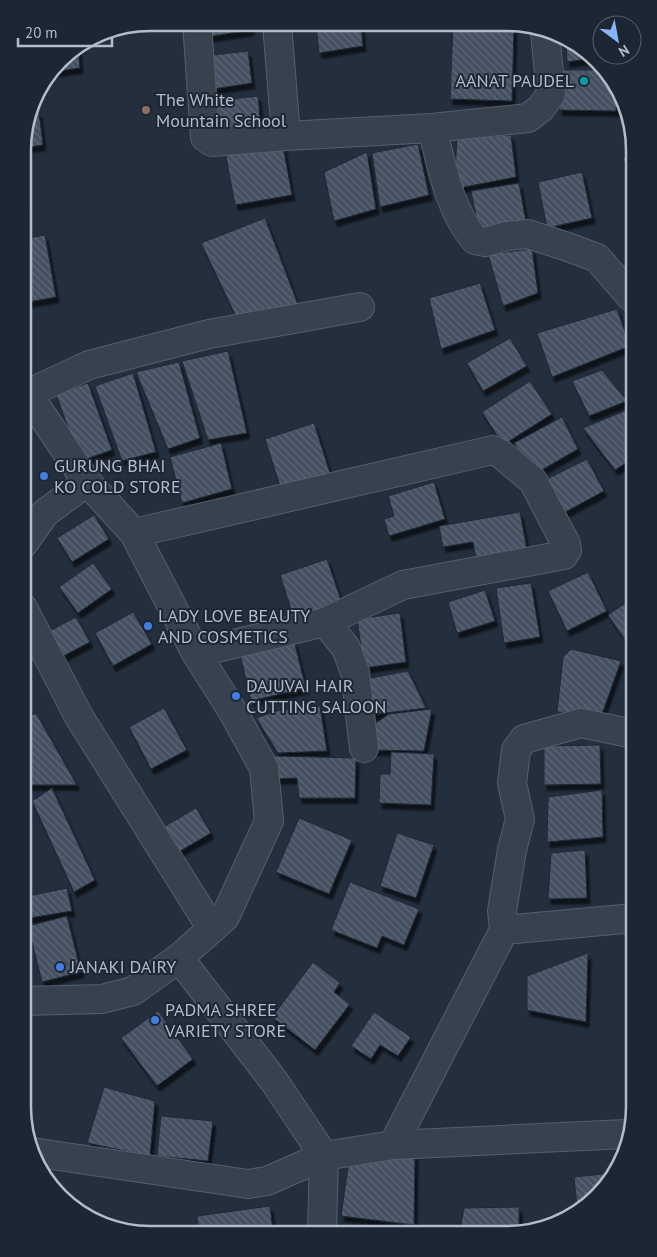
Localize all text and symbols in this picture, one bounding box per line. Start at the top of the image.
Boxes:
scale bar [18,15,111,47]
north arrow [592,15,642,65]
text: 20 m [25,23,58,42]
text: N [615,41,633,61]
place label: AANAT PAUDEL [456,69,574,92]
marker: AANAT PAUDEL [578,75,590,87]
place label: The White Mountain School [156,88,287,132]
marker: The White Mountain School [140,104,152,116]
place label: GURUNG BHAI KO COLD STORE [54,454,181,498]
marker: GURUNG BHAI KO COLD STORE [38,470,50,482]
place label: LADY LOVE BEAUTY AND COSMETICS [158,604,310,648]
marker: LADY LOVE BEAUTY AND COSMETICS [142,620,154,632]
place label: DAJUVAI HAIR CUTTING SALOON [246,674,386,718]
marker: DAJUVAI HAIR CUTTING SALOON [230,690,242,702]
place label: JANAKI DAIRY [69,955,176,978]
marker: JANAKI DAIRY [54,961,66,973]
place label: PADMA SHREE VARIETY STORE [164,998,286,1042]
marker: PADMA SHREE VARIETY STORE [149,1014,161,1026]

